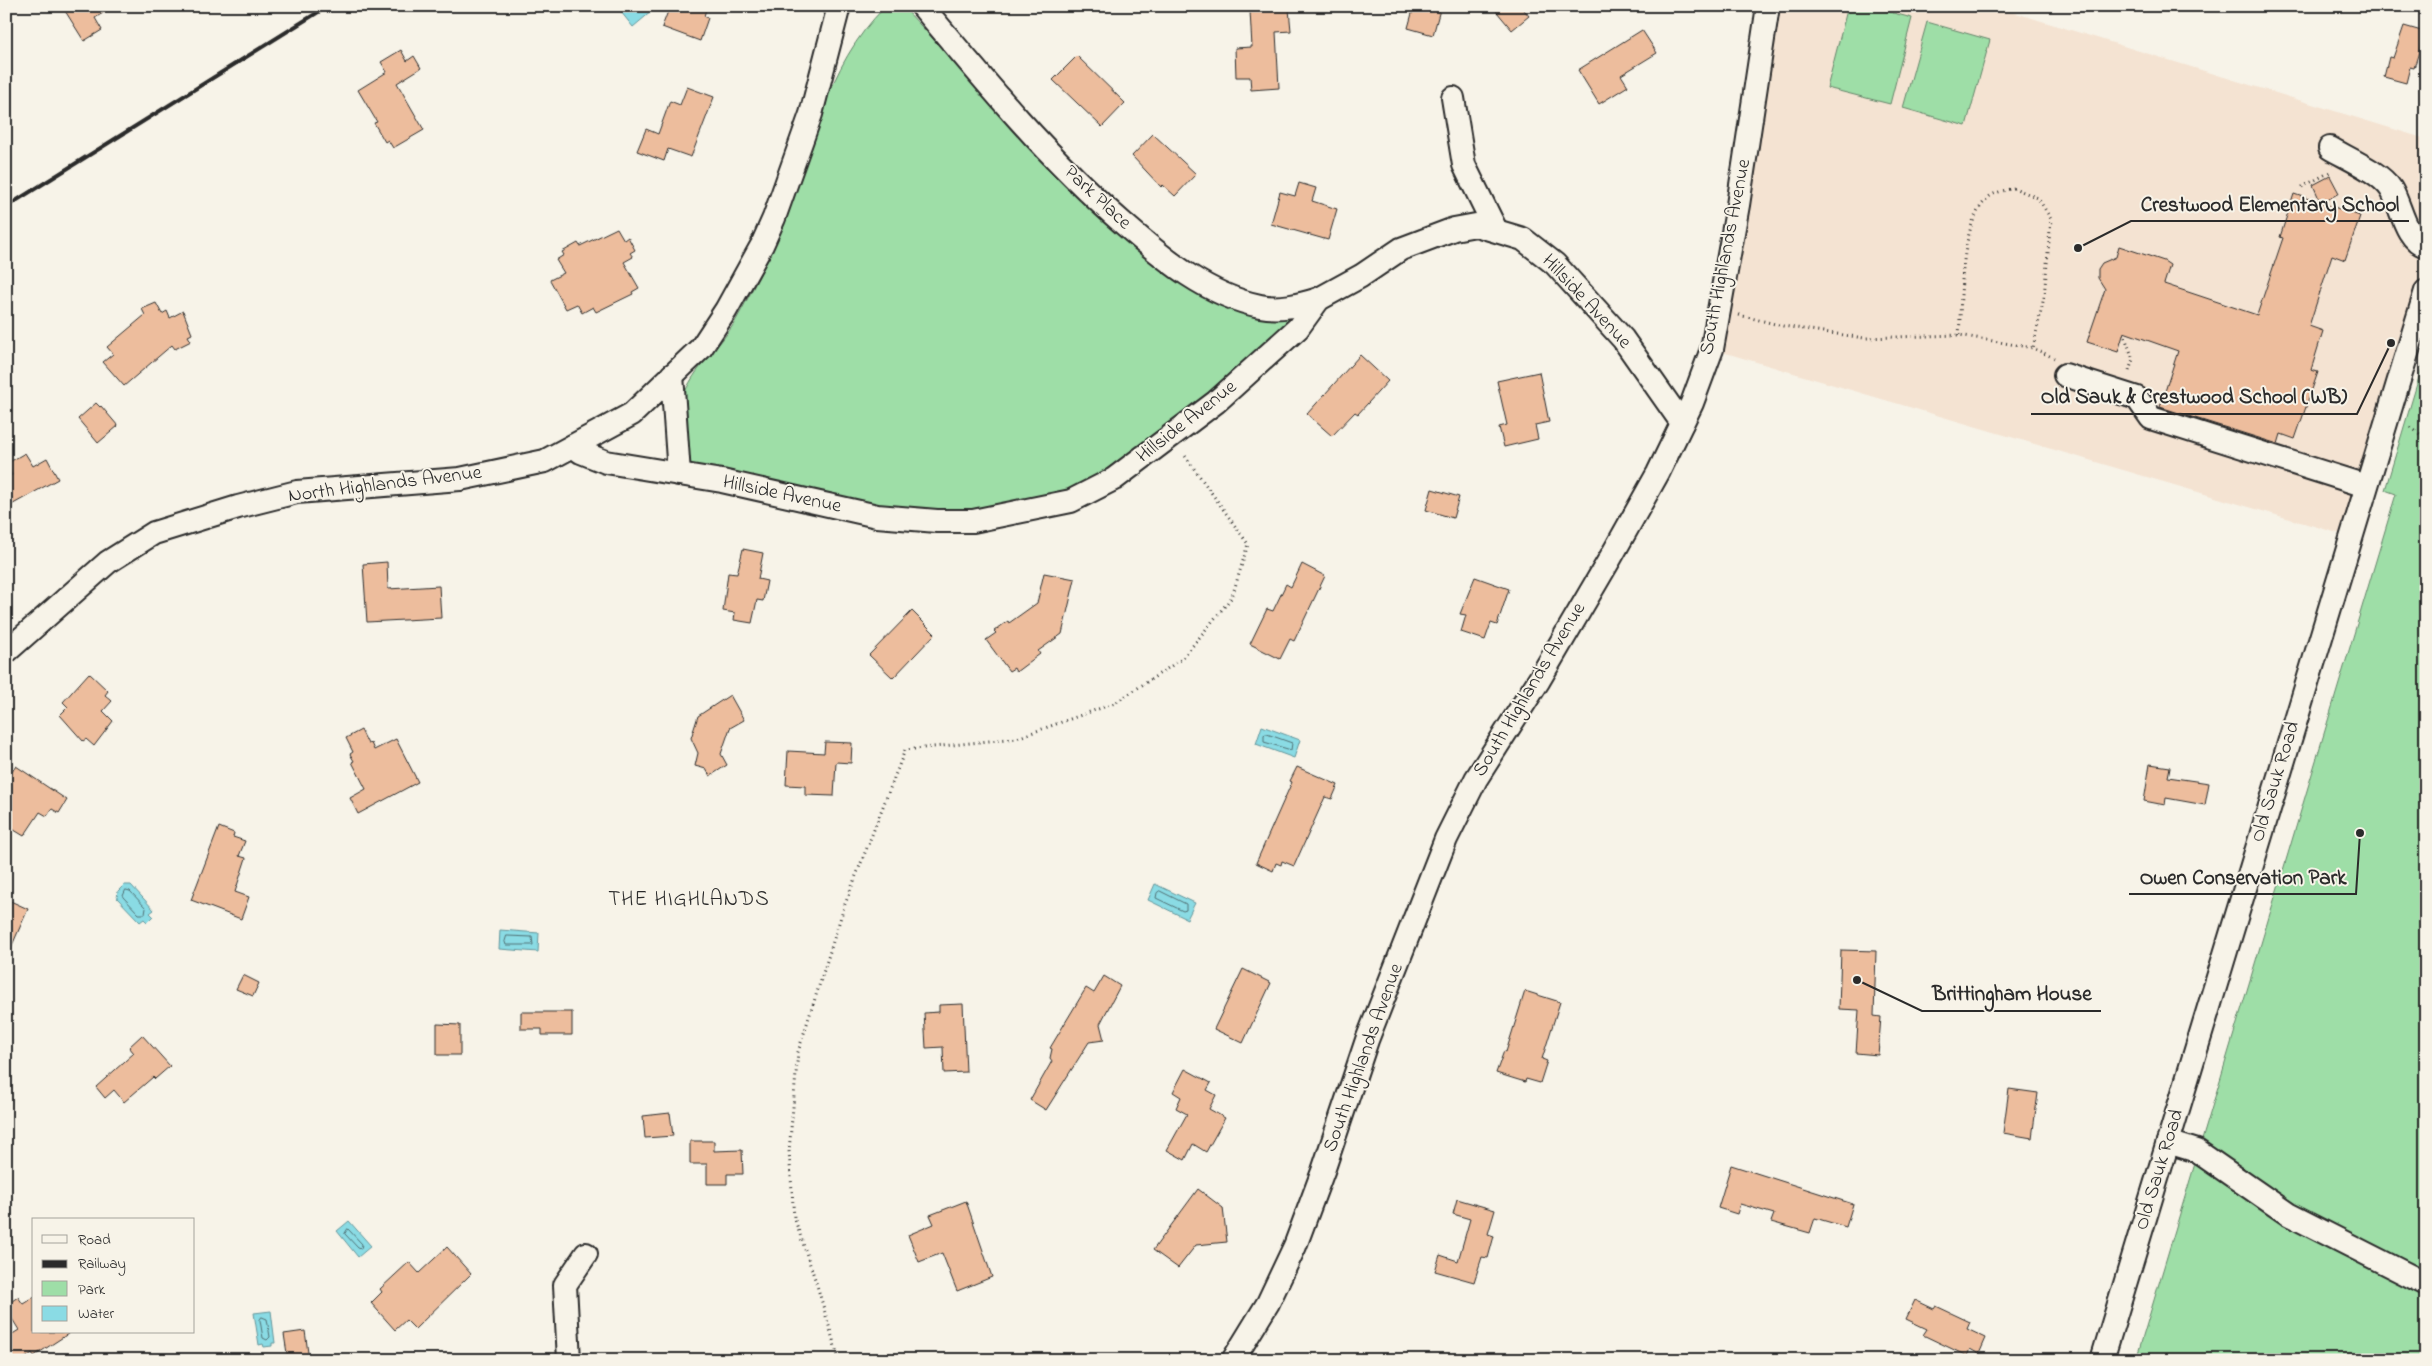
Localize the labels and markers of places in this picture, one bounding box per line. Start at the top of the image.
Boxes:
callout: Crestwood Elementary School [2131,185,2409,221]
callout: Old Sauk & Crestwood School (WB) [2031,378,2357,414]
callout: Owen Conservation Park [2129,858,2356,894]
callout: Brittingham House [1922,975,2101,1011]

